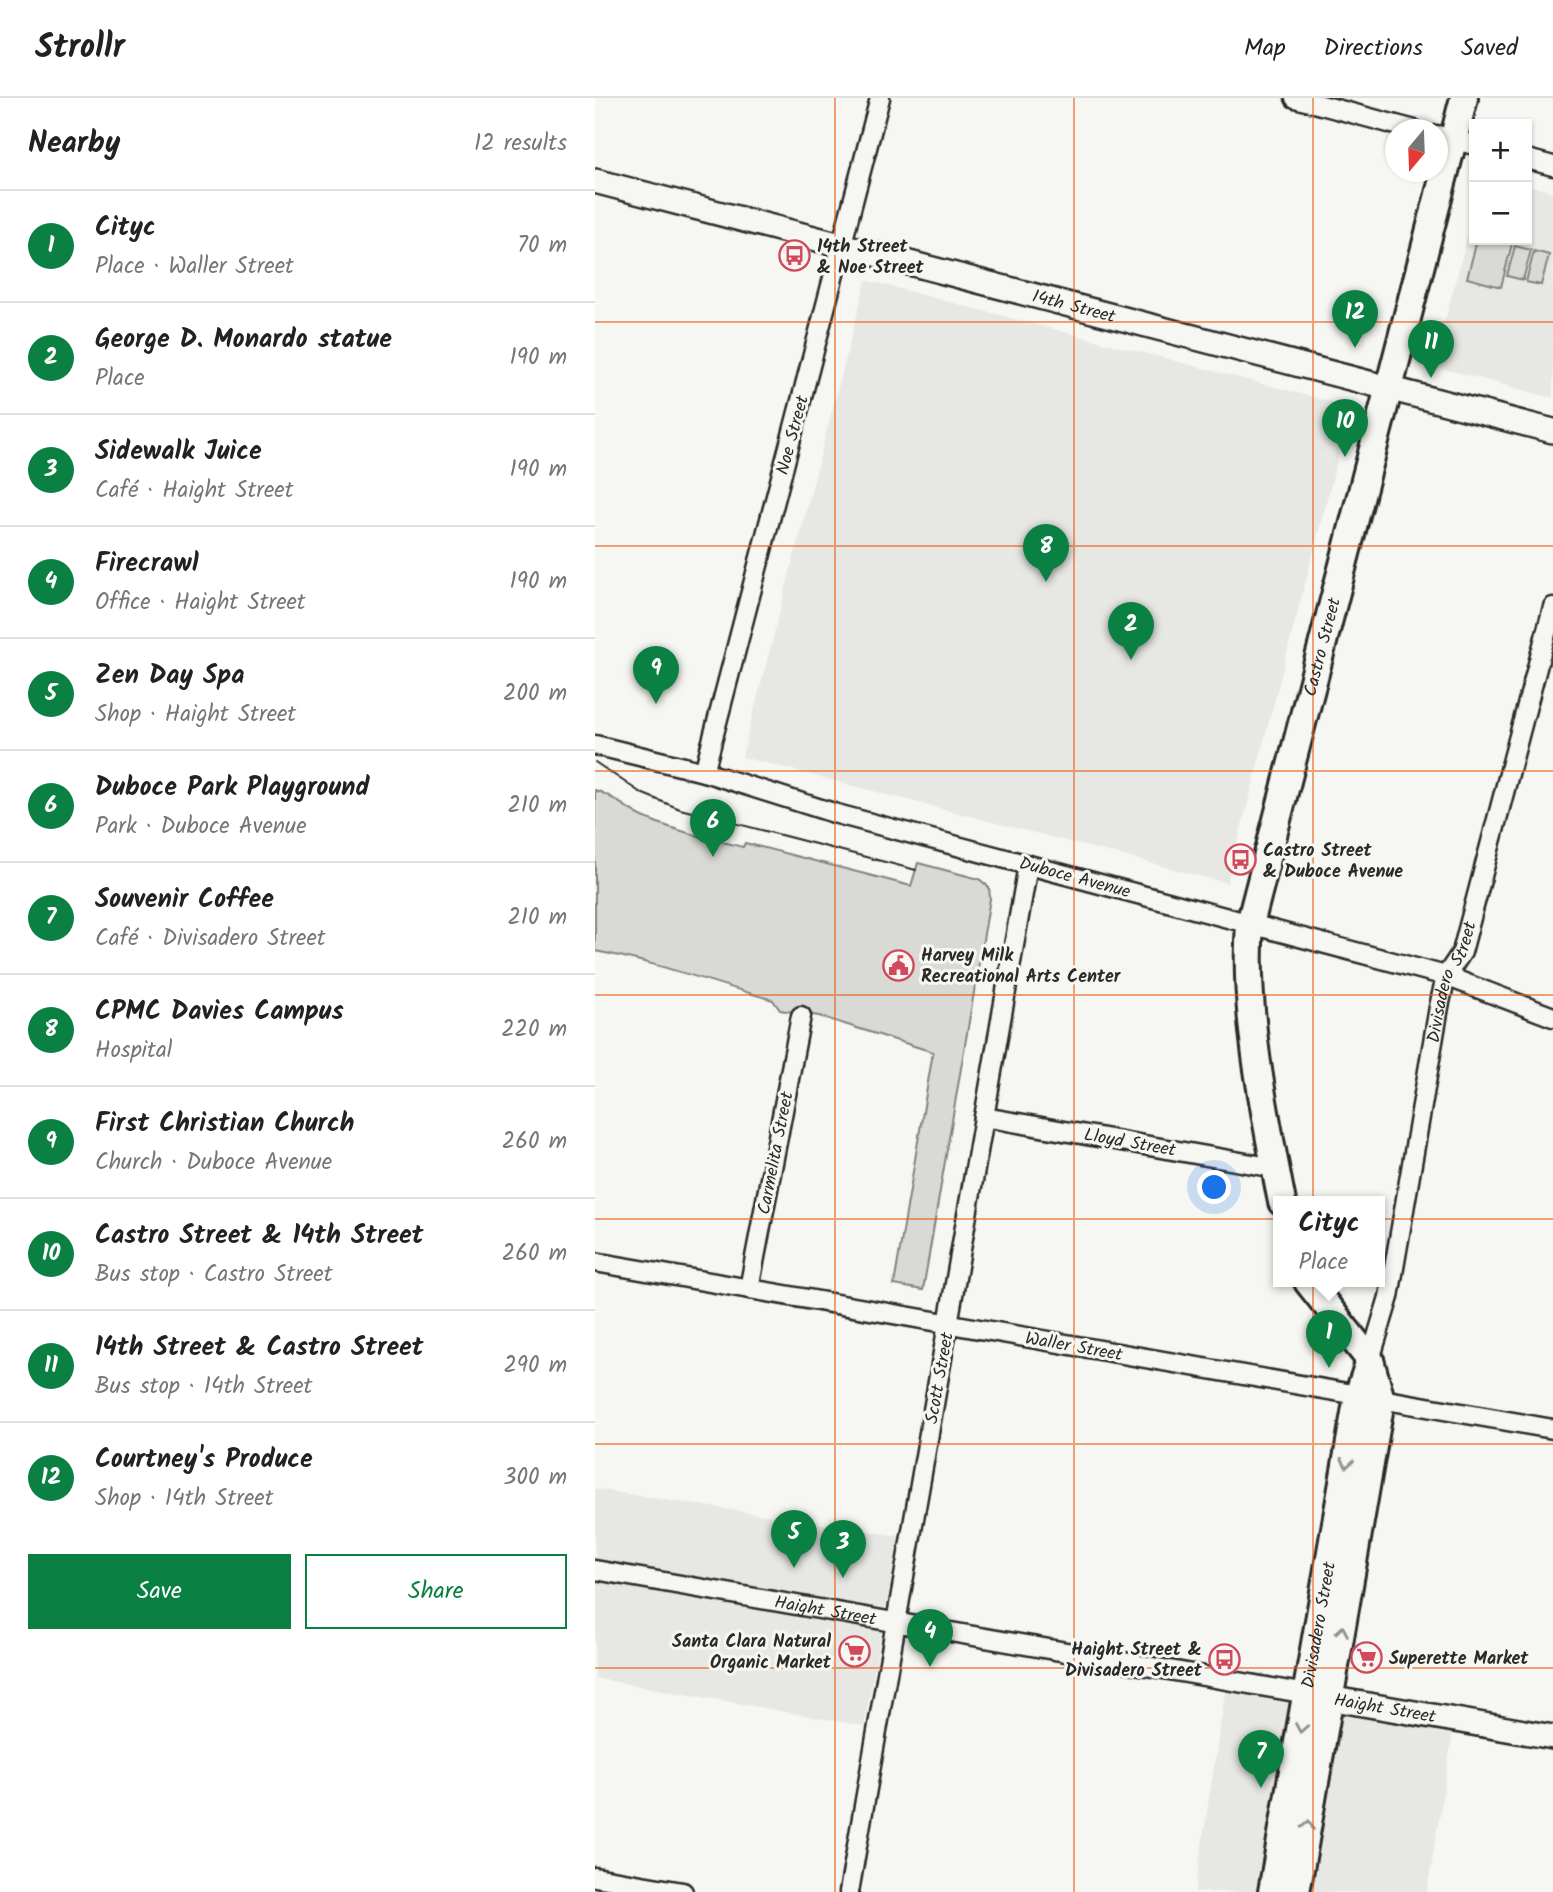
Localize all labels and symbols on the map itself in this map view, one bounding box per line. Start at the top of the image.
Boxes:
north arrow [1385,119,1448,182]
place label: 14th Street & Noe Street [817,233,924,283]
bus stop icon: 14th Street & Noe Street [777,239,811,273]
street label: 14th Street [1029,283,1119,332]
pin: 12 [1332,290,1378,348]
pin: 11 [1408,320,1454,378]
street label: Noe Street [769,391,818,478]
pin: 10 [1322,399,1368,457]
pin: 8 [1023,524,1069,582]
street label: Castro Street [1297,594,1350,700]
pin: 2 [1108,602,1154,660]
pin: 9 [633,646,679,704]
pin: 6 [690,799,736,857]
place label: Castro Street & Duboce Avenue [1263,837,1403,887]
bus stop icon: Castro Street & Duboce Avenue [1223,843,1257,877]
street label: Duboce Avenue [1016,850,1134,907]
street label: Divisadero Street [1420,917,1486,1045]
place label: Harvey Milk Recreational Arts Center [921,942,1122,992]
public building icon: Harvey Milk Recreational Arts Center [881,948,915,982]
street label: Carmelita Street [750,1088,803,1217]
street label: Lloyd Street [1082,1121,1179,1166]
your location [1197,1170,1231,1204]
pin: 1 [1306,1310,1352,1368]
street label: Waller Street [1023,1325,1126,1370]
street label: Scott Street [918,1329,963,1426]
one-way arrow [1340,1457,1355,1469]
pin: 5 [771,1510,817,1568]
pin: 3 [820,1520,866,1578]
street label: Divisadero Street [1295,1559,1345,1691]
street label: Haight Street [772,1589,879,1635]
pin: 4 [907,1609,953,1667]
one-way arrow [1334,1625,1349,1637]
place label: Santa Clara Natural Organic Market [672,1628,832,1678]
supermarket icon: Santa Clara Natural Organic Market [837,1634,871,1668]
place label: Haight Street & Divisadero Street [1065,1636,1203,1686]
supermarket icon: Superette Market [1349,1641,1383,1675]
bus stop icon: Haight Street & Divisadero Street [1208,1642,1242,1676]
place label: Superette Market [1389,1645,1529,1674]
street label: Haight Street [1331,1686,1439,1733]
one-way arrow [1294,1722,1309,1734]
pin: 7 [1238,1730,1284,1788]
one-way arrow [1300,1819,1315,1831]

